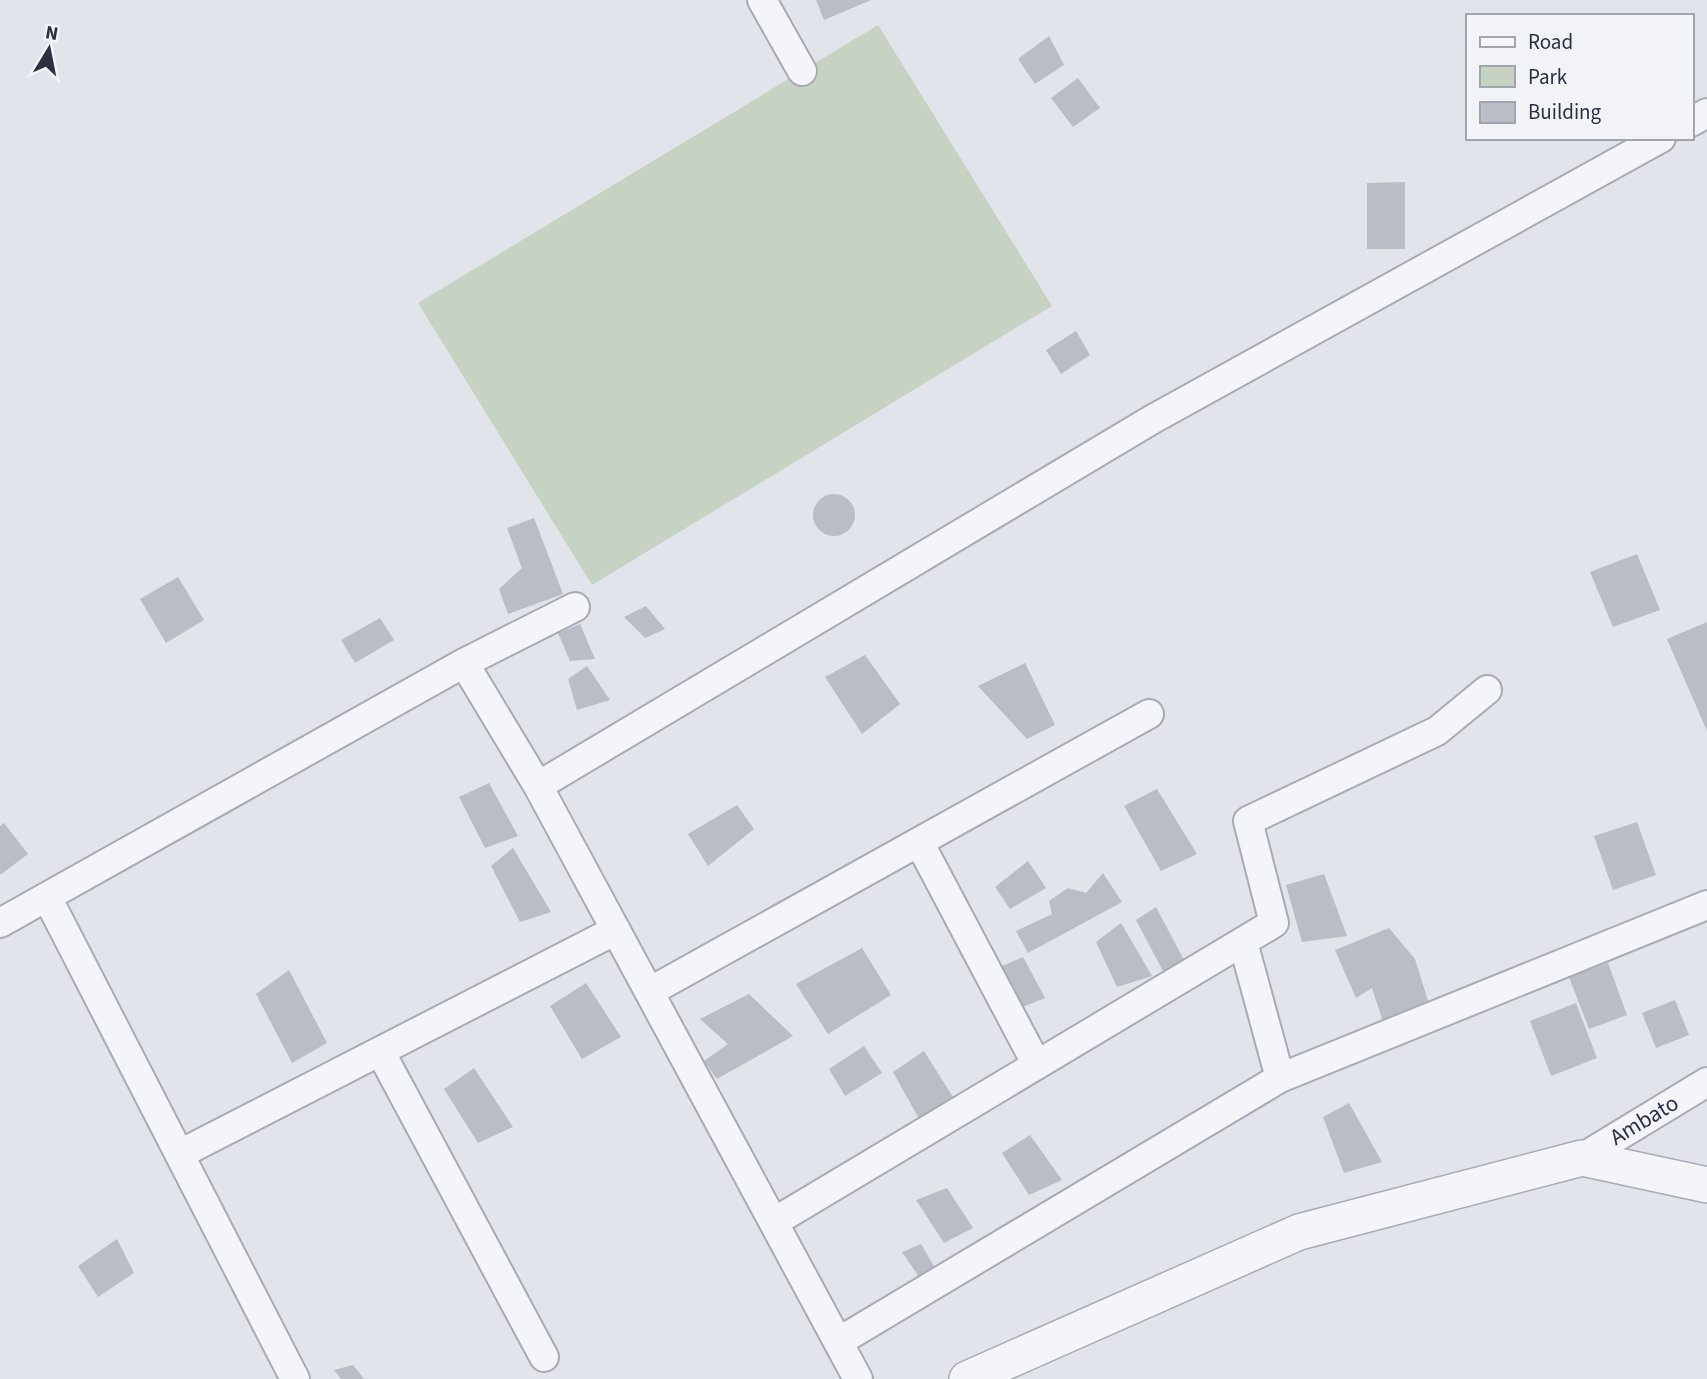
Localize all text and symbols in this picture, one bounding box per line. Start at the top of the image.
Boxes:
north arrow [14,14,84,84]
legend [1466,14,1693,140]
text: N [43,19,60,48]
text: Road [1528,27,1573,57]
text: Park [1528,62,1568,92]
text: Building [1528,97,1602,127]
street label: Ambato [1603,1086,1685,1154]

